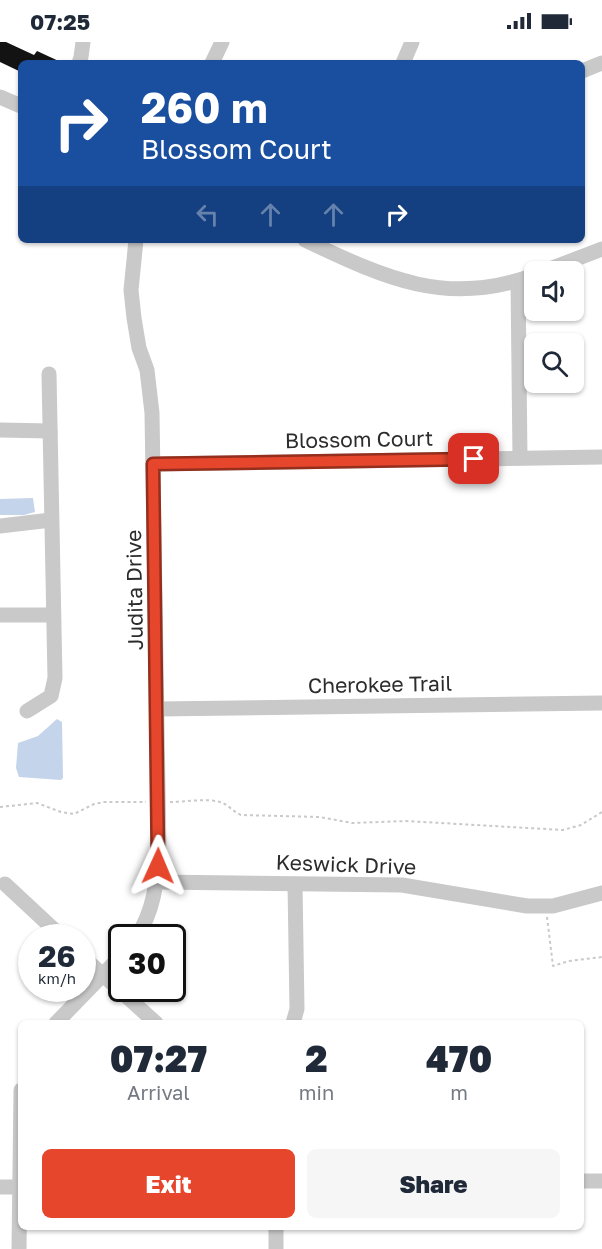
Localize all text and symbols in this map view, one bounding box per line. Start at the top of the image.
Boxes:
text: 07:25 [30,8,90,35]
text: 260 m [141,82,268,132]
icon: right [42,84,120,162]
text: Blossom Court [141,133,332,165]
icon: left [191,198,224,231]
icon: ahead [254,198,287,231]
icon: ahead [317,198,350,231]
icon: right [380,198,413,231]
map controls [524,261,584,393]
button: sound [524,261,584,321]
button: search [524,333,584,393]
street label: Blossom Court [285,425,433,453]
pin [448,433,499,484]
icon: arrive [457,442,490,475]
street label: Judita Drive [120,530,148,650]
street label: Cherokee Trail [308,670,452,698]
position arrow [126,834,190,898]
street label: Keswick Drive [275,849,417,879]
speed limit sign: 30 [108,924,186,1002]
text: 26 [38,938,76,974]
text: km/h [38,969,76,987]
text: 07:27 [110,1037,207,1080]
text: 2 [305,1037,328,1080]
text: 470 [426,1037,492,1080]
text: Arrival [127,1080,190,1104]
text: min [299,1080,334,1104]
text: m [450,1080,468,1104]
button: Exit [42,1149,295,1218]
button: Share [307,1149,560,1218]

